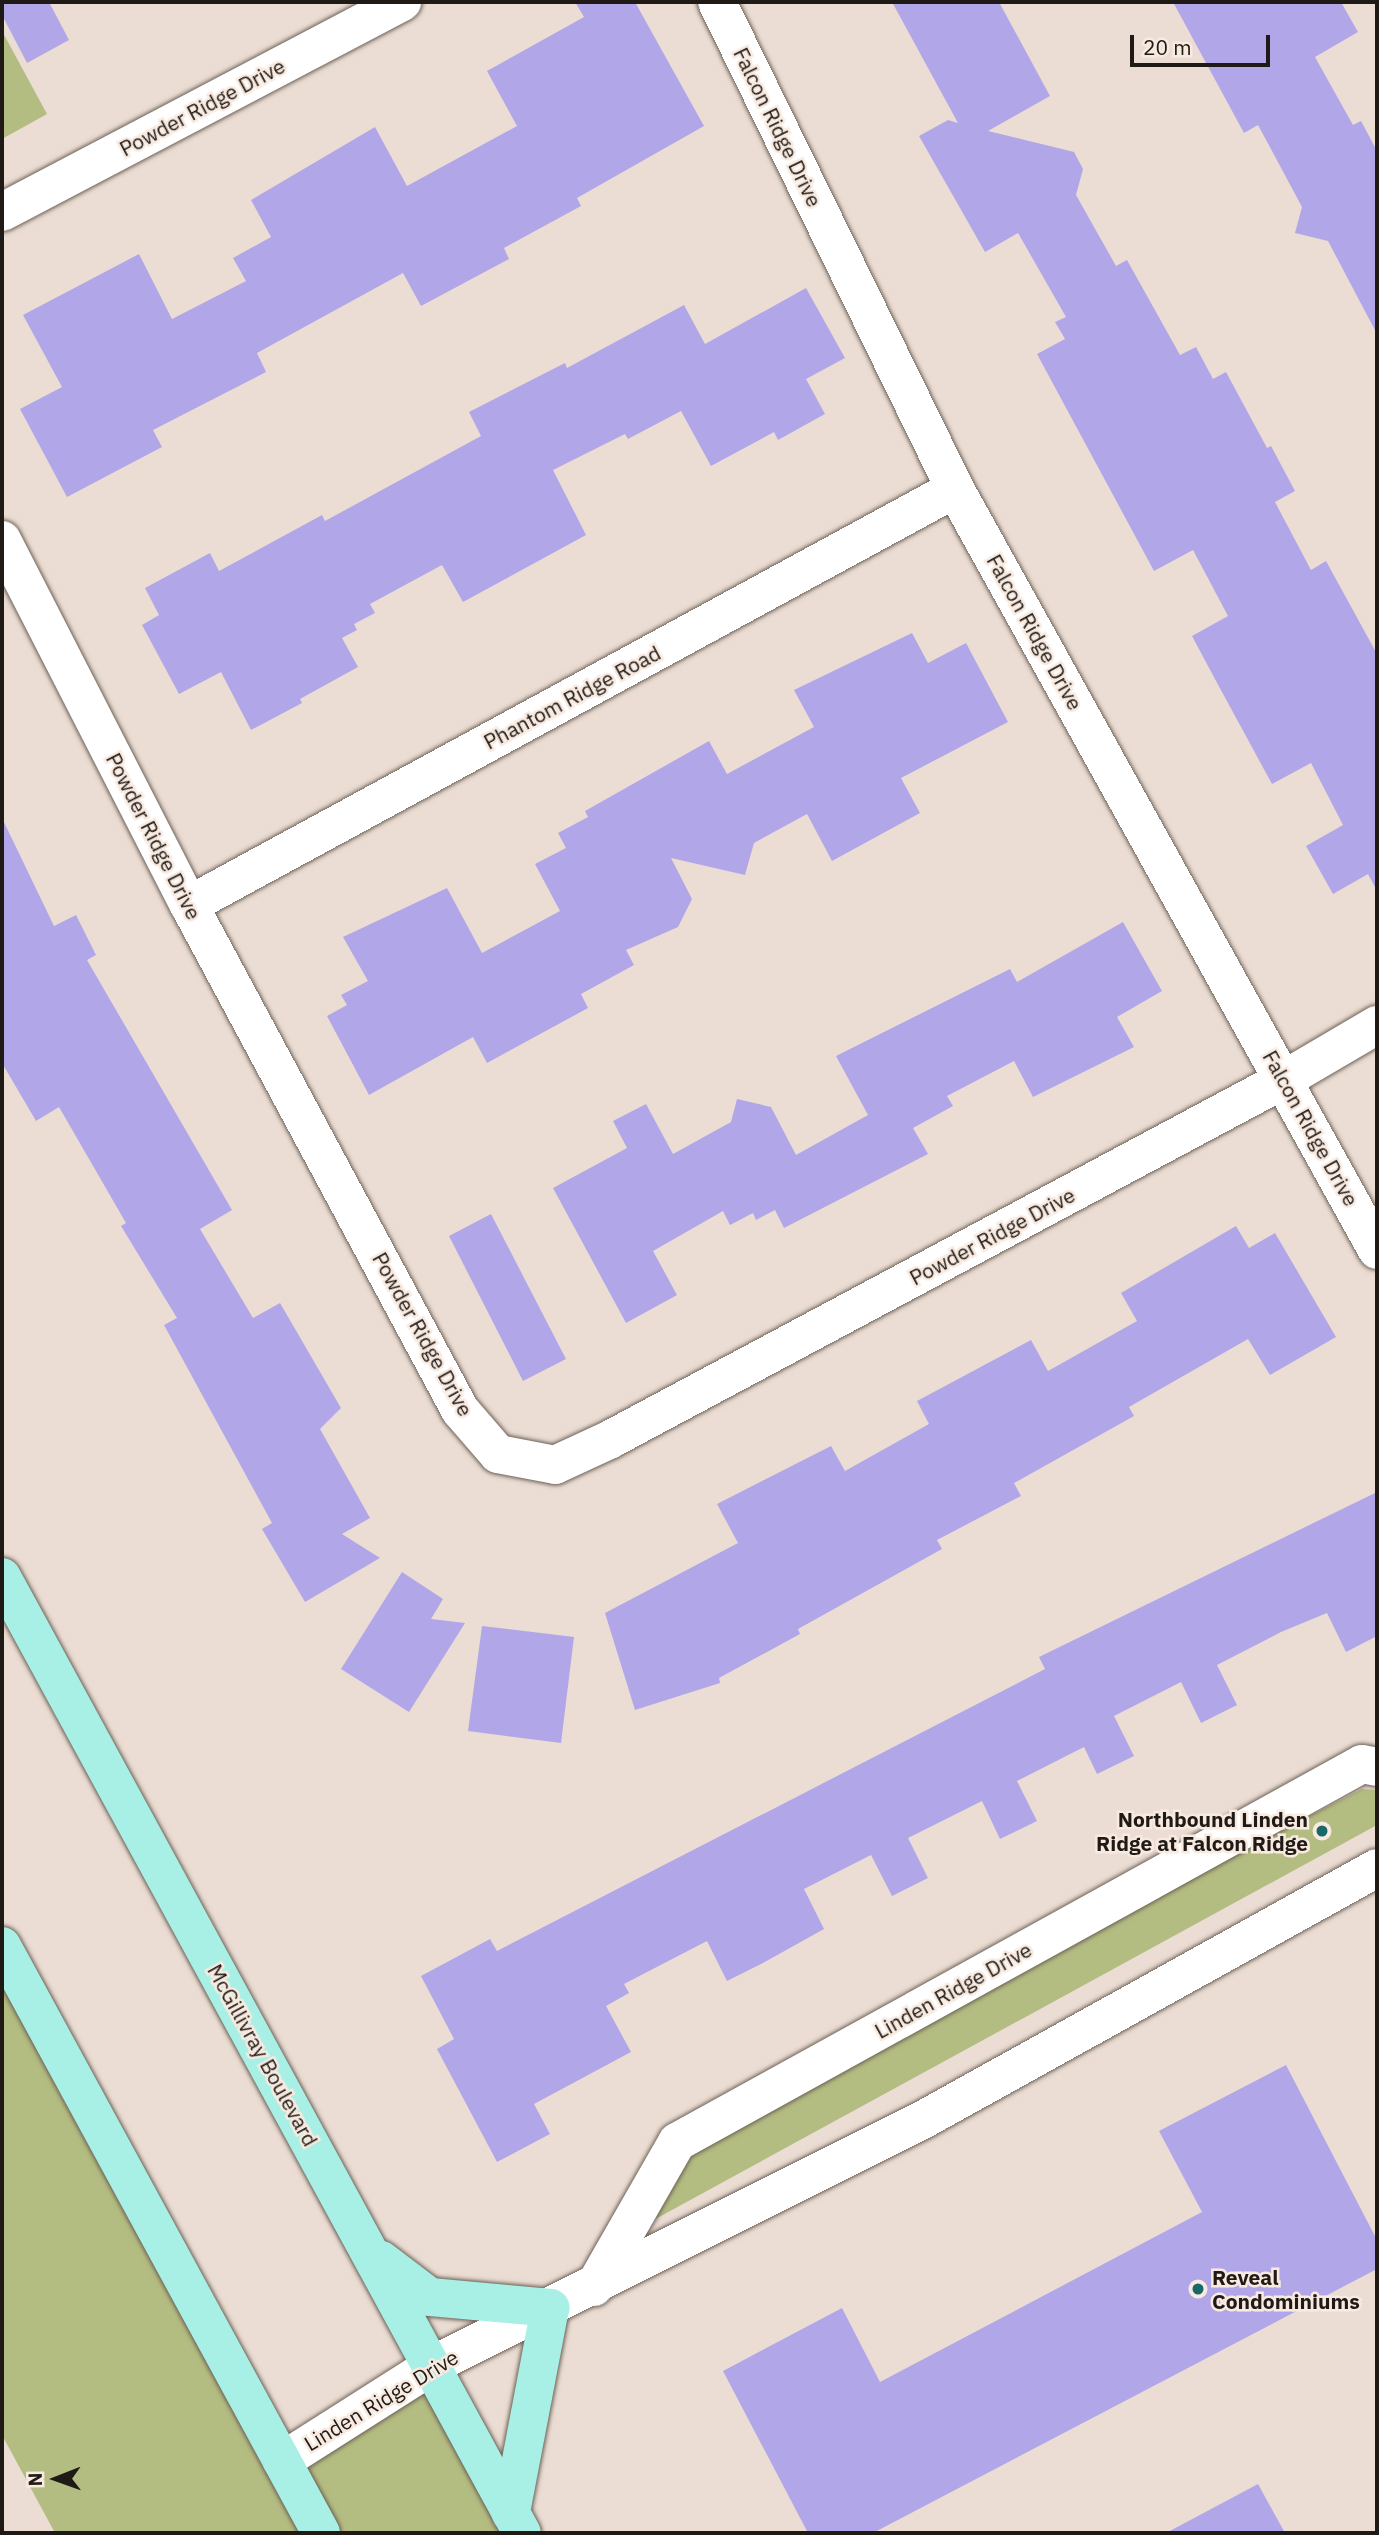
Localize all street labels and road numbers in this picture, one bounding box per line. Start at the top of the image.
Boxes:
street label: Falcon Ridge Drive [729,43,827,211]
street label: Powder Ridge Drive [115,53,289,161]
street label: Falcon Ridge Drive [982,550,1088,714]
street label: Phantom Ridge Road [479,640,665,754]
street label: Powder Ridge Drive [101,749,207,923]
street label: Falcon Ridge Drive [1258,1046,1364,1210]
street label: Powder Ridge Drive [905,1182,1079,1290]
street label: Powder Ridge Drive [368,1248,478,1420]
street label: Linden Ridge Drive [870,1936,1036,2044]
street label: McGillivray Boulevard [203,1960,323,2150]
street label: Linden Ridge Drive [299,2344,463,2456]

